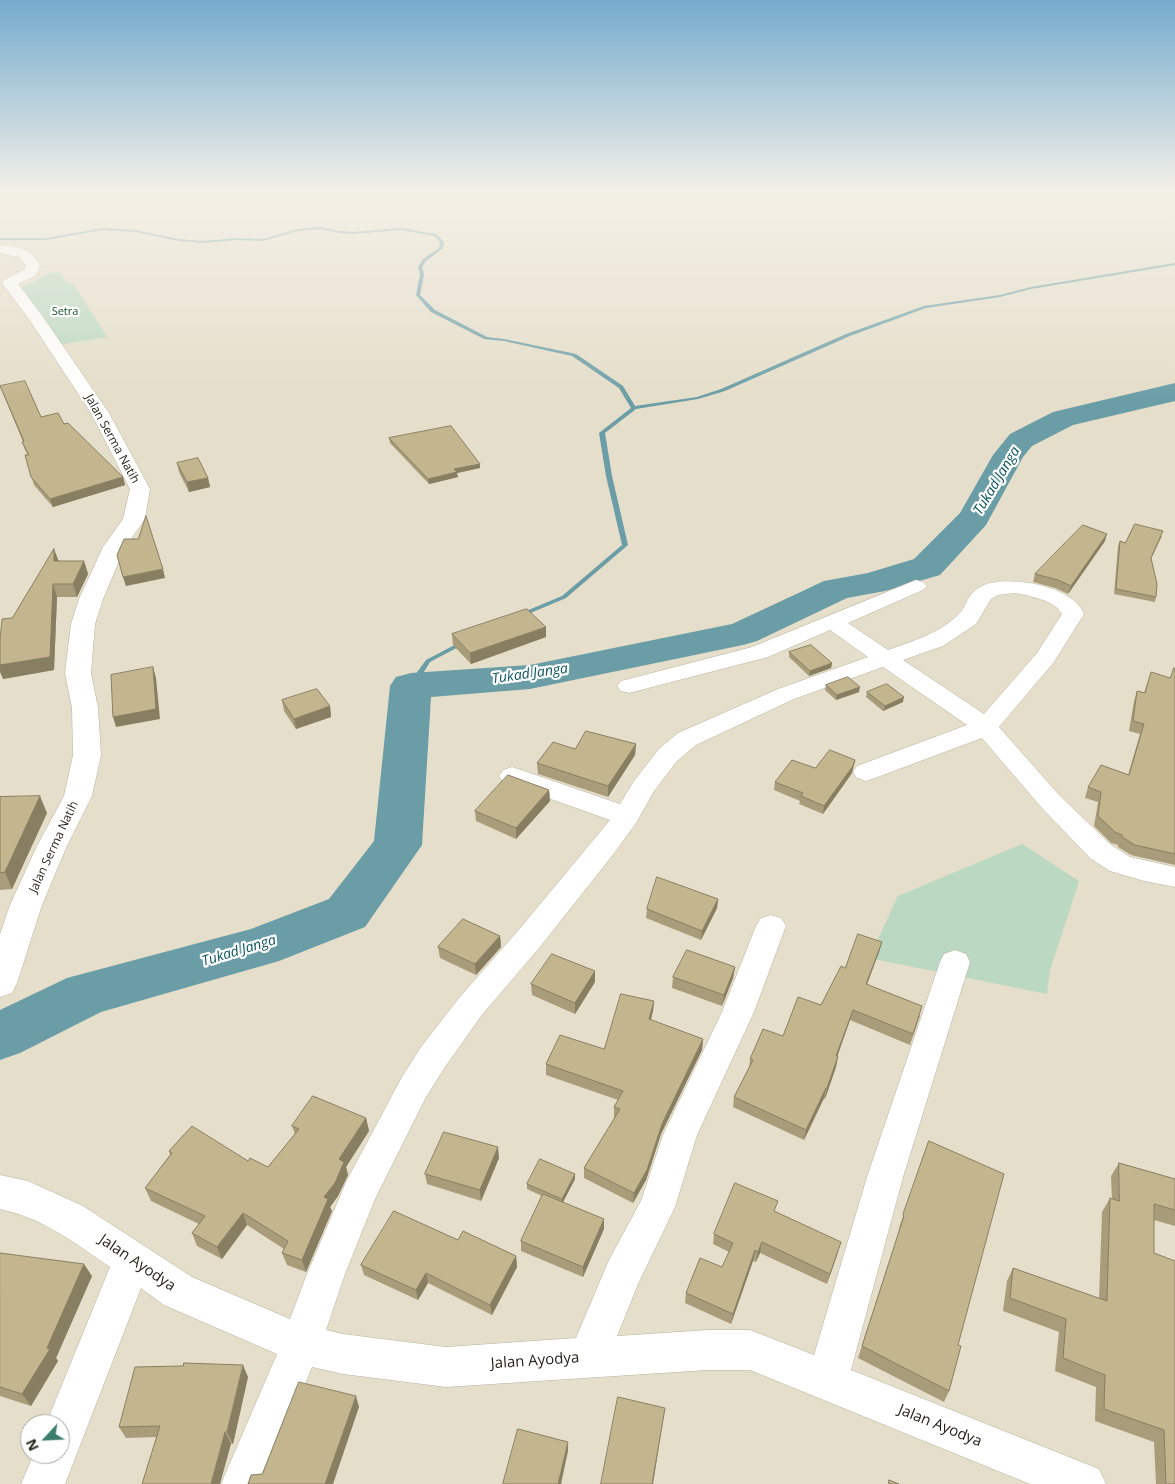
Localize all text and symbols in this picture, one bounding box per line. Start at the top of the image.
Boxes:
park label: Setra [52,305,78,319]
street label: Jalan Serma Natih [82,392,142,486]
water label: Tukad Janga [970,444,1024,518]
water label: Tukad Janga [491,660,569,688]
street label: Jalan Serma Natih [26,799,82,895]
water label: Tukad Janga [200,932,278,970]
street label: Jalan Ayodya [95,1231,179,1295]
street label: Jalan Ayodya [490,1349,580,1373]
street label: Jalan Ayodya [896,1401,984,1451]
north arrow [20,1414,70,1464]
text: N [21,1436,43,1454]

